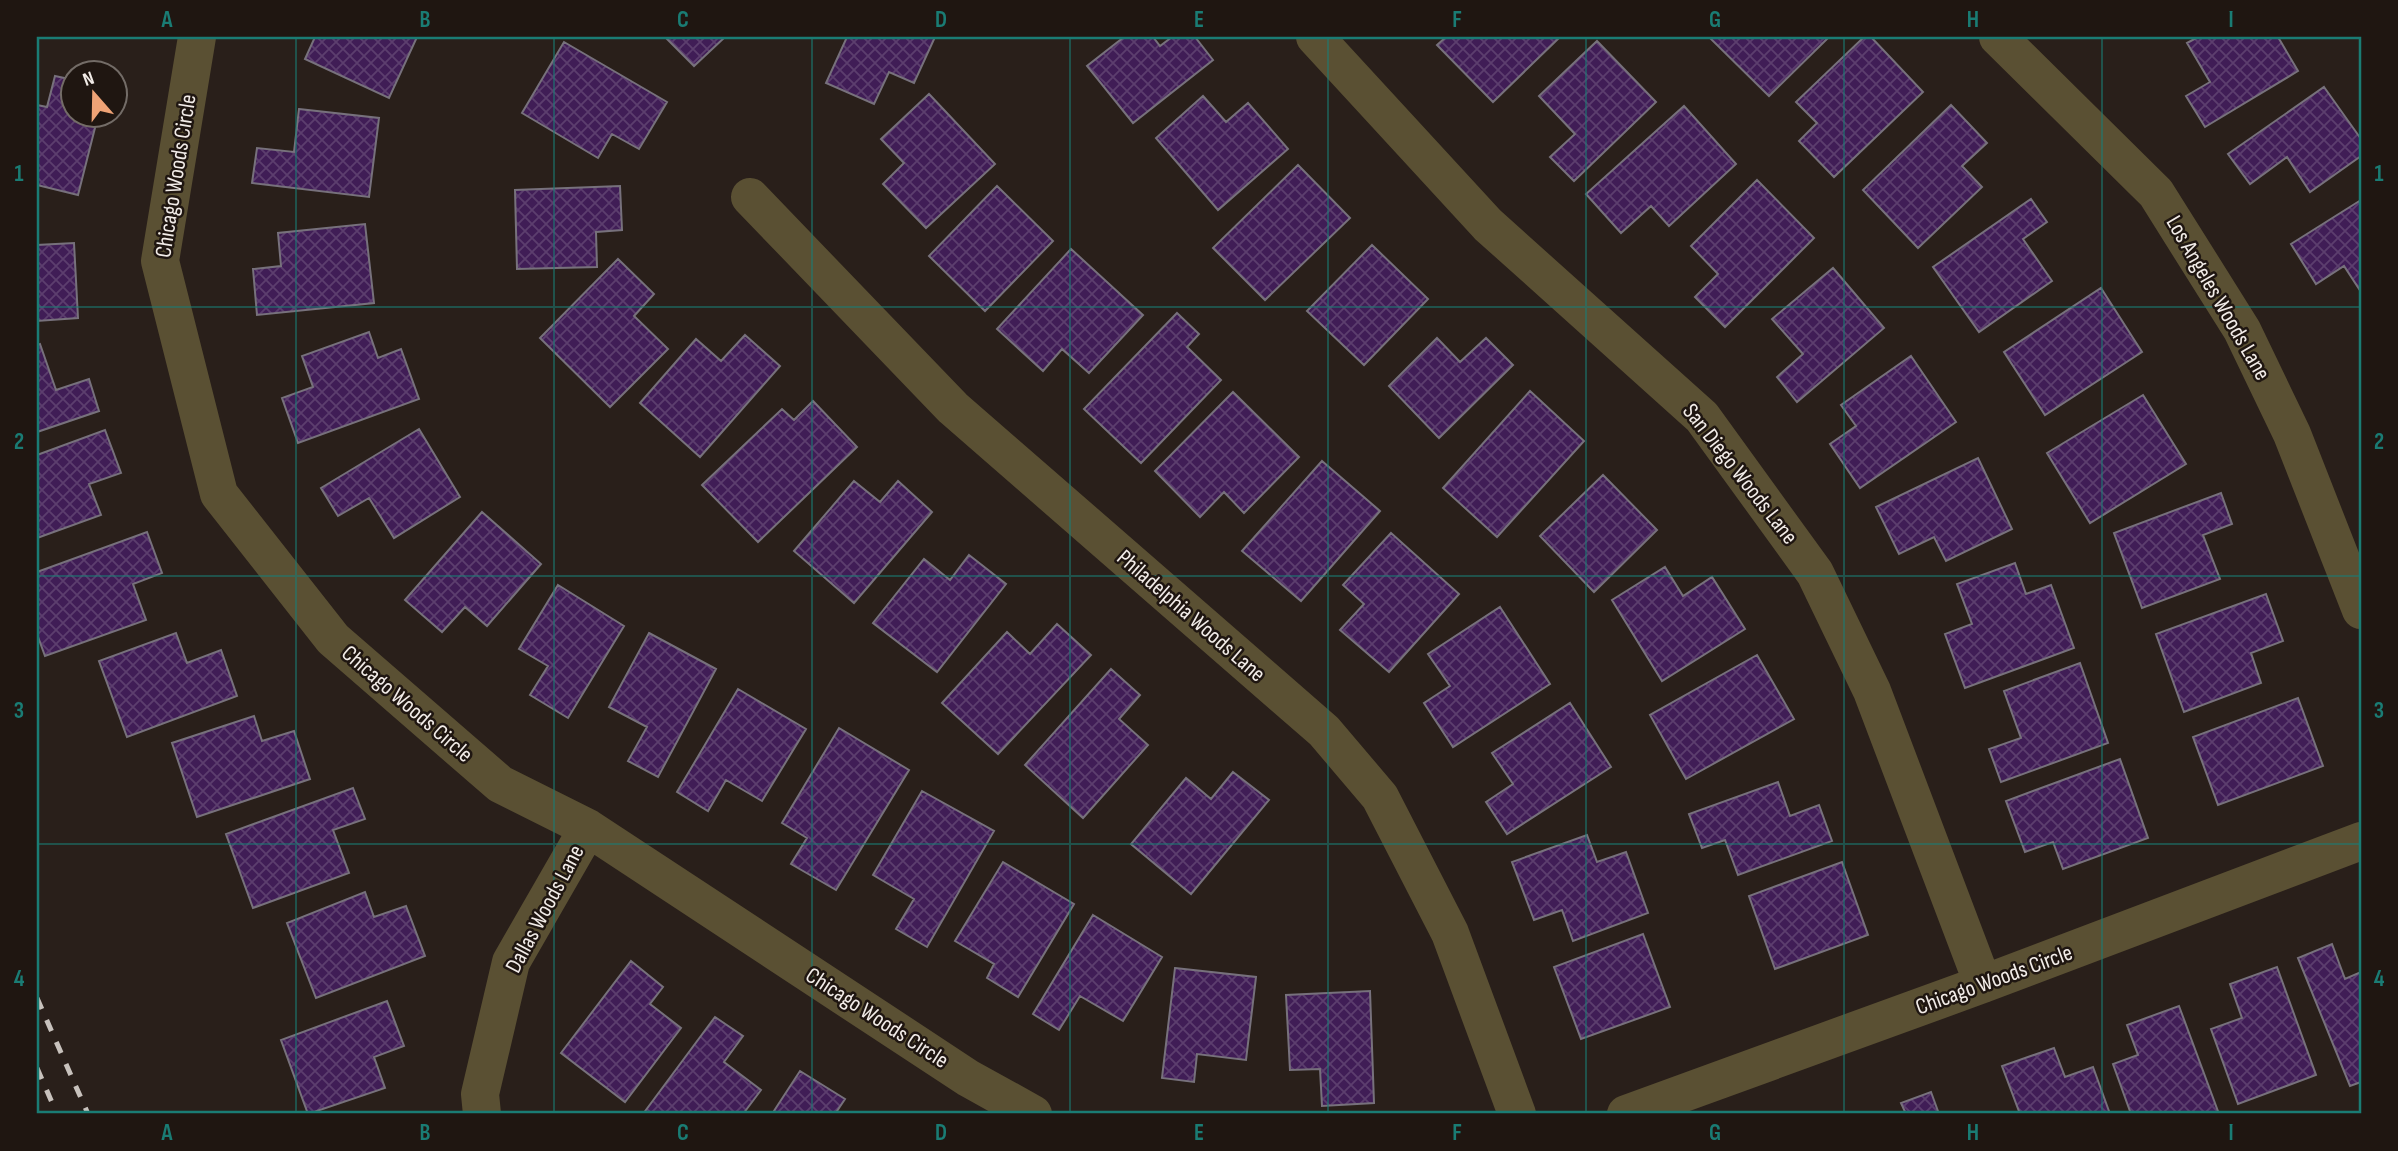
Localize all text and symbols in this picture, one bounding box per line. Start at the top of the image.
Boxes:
text: A [161,6,174,34]
text: B [420,6,431,34]
text: C [677,6,689,34]
text: D [935,6,947,34]
text: E [1194,6,1204,34]
text: F [1452,6,1462,34]
text: G [1709,6,1721,34]
text: H [1967,6,1979,34]
text: I [2228,6,2234,34]
north arrow [60,60,130,130]
text: N [80,67,97,92]
street label: Chicago Woods Circle [149,92,203,260]
text: 1 [14,160,24,188]
text: 1 [2374,160,2384,188]
street label: Los Angeles Woods Lane [2160,211,2276,385]
street label: San Diego Woods Lane [1676,398,1804,550]
text: 2 [14,428,24,456]
text: 2 [2374,428,2384,456]
street label: Philadelphia Woods Lane [1111,544,1271,688]
street label: Chicago Woods Circle [336,639,478,769]
text: 3 [14,697,24,725]
text: 3 [2374,697,2384,725]
street label: Dallas Woods Lane [500,840,590,978]
street label: Chicago Woods Circle [1912,939,2076,1021]
street label: Chicago Woods Circle [800,961,954,1075]
text: 4 [14,965,25,993]
text: 4 [2374,965,2385,993]
text: A [161,1119,174,1147]
text: B [420,1119,431,1147]
text: C [677,1119,689,1147]
text: D [935,1119,947,1147]
text: E [1194,1119,1204,1147]
text: F [1452,1119,1462,1147]
text: G [1709,1119,1721,1147]
text: H [1967,1119,1979,1147]
text: I [2228,1119,2234,1147]

